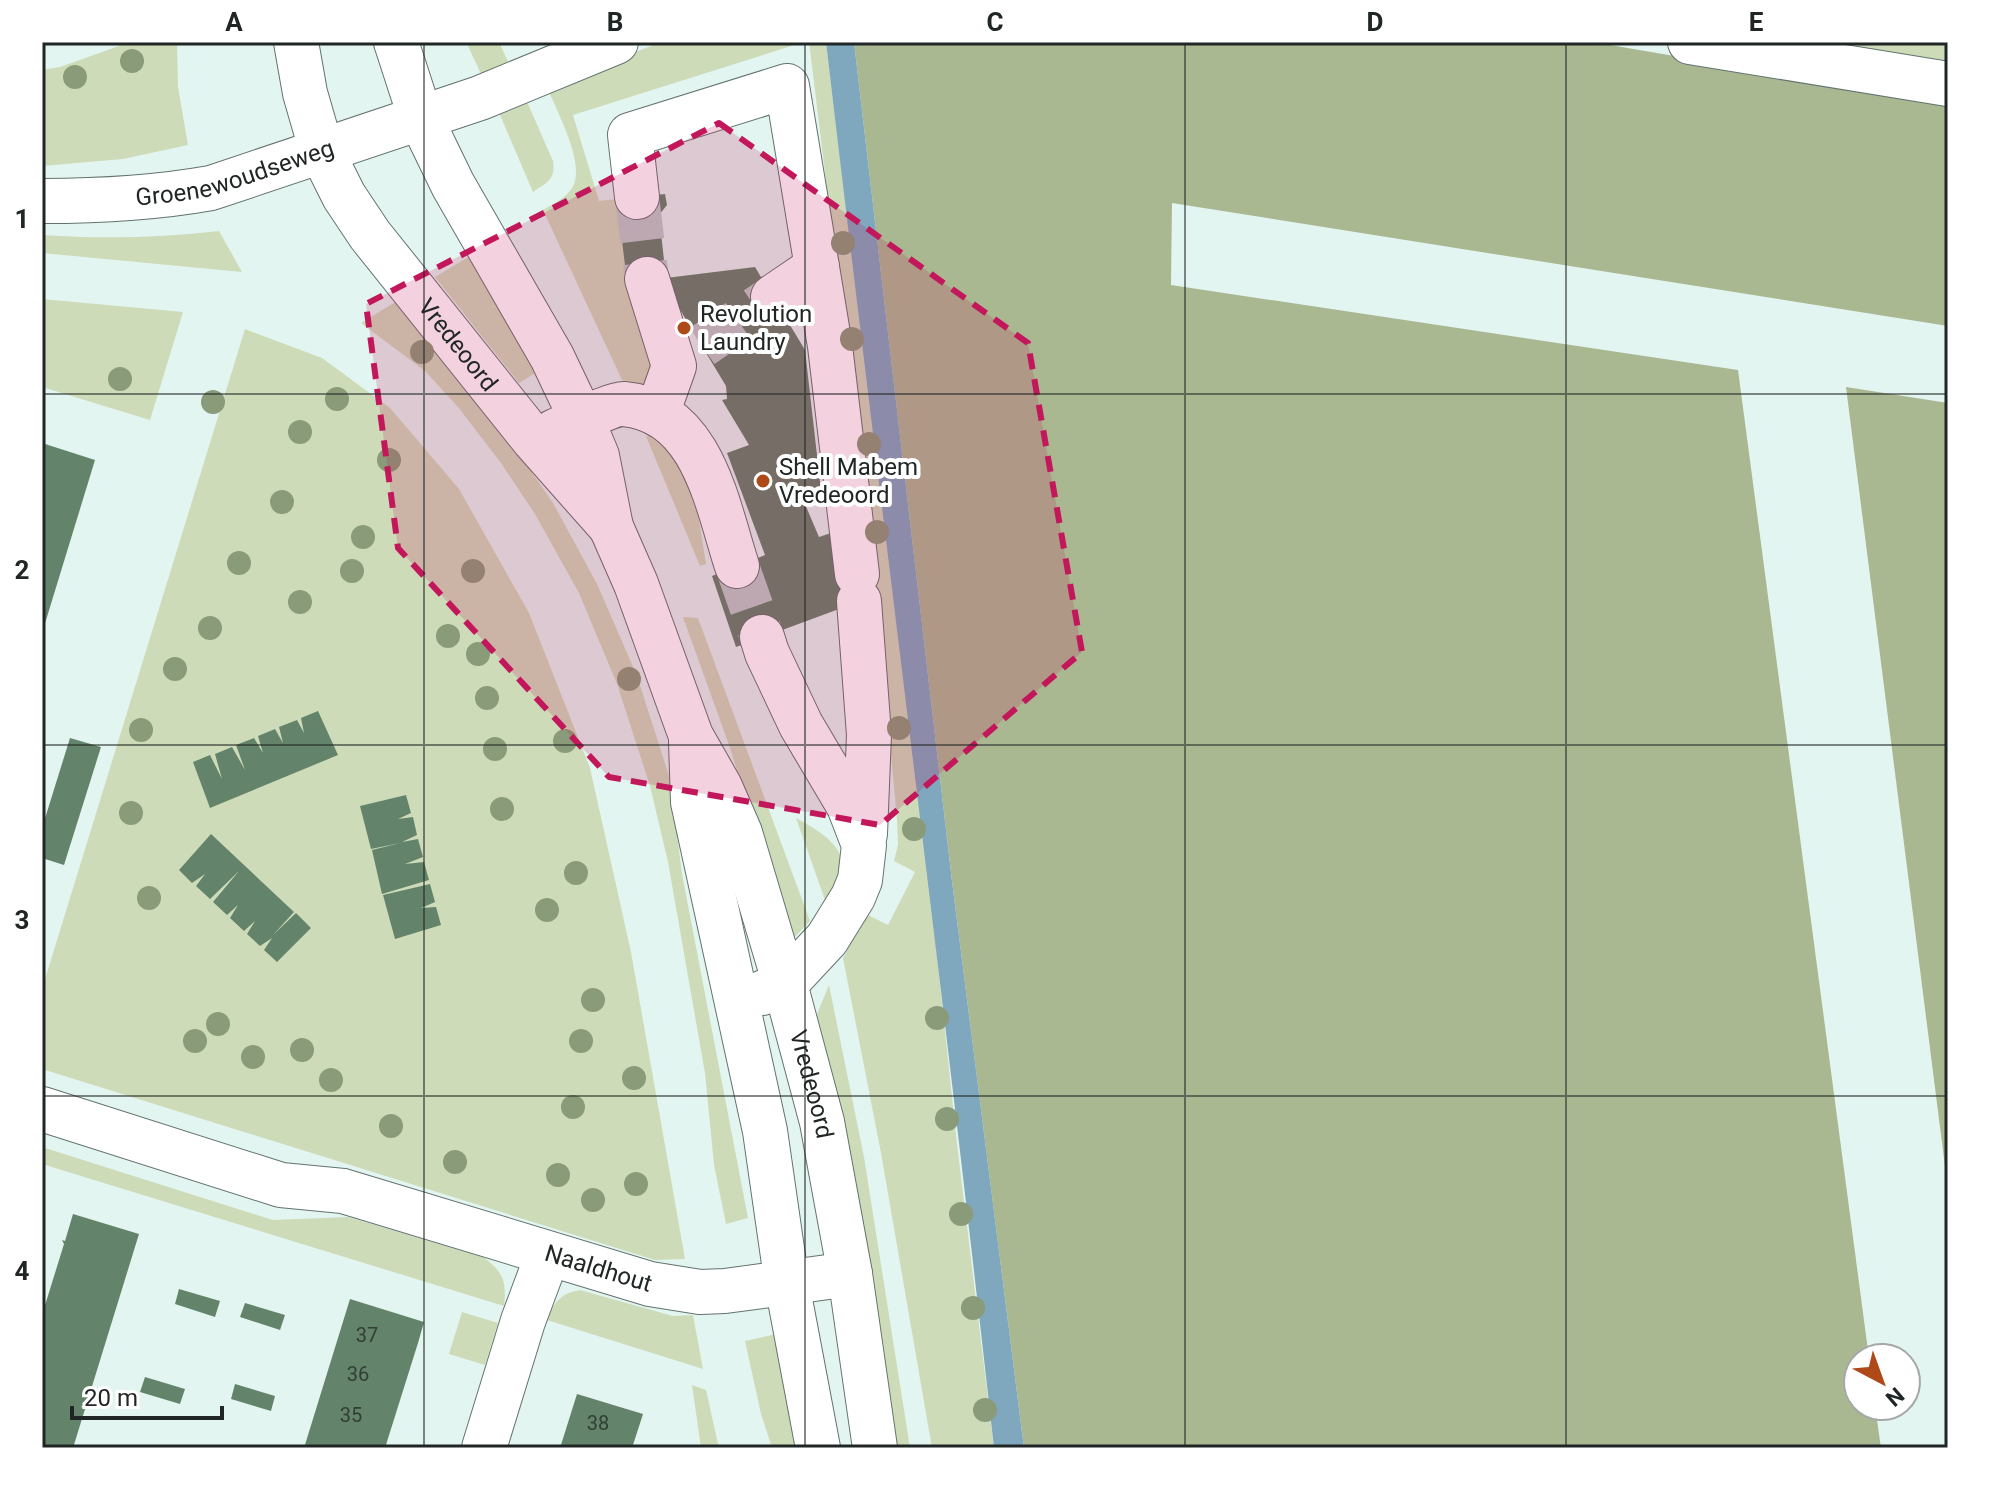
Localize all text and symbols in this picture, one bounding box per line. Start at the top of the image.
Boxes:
text: A [225,7,243,37]
text: B [607,7,623,37]
text: C [986,7,1004,37]
text: D [1367,7,1383,37]
text: E [1749,7,1764,37]
street label: Groenewoudseweg [134,134,337,212]
text: 1 [15,204,29,234]
street label: Vredeoord [412,293,503,397]
place label: Revolution Laundry [700,300,812,356]
marker: Revolution Laundry [675,319,693,337]
place label: Shell Mabem Vredeoord [779,453,918,509]
marker: Shell Mabem Vredeoord [754,472,772,490]
text: 2 [15,555,29,585]
text: 3 [15,905,29,935]
street label: Vredeoord [784,1027,839,1141]
street label: Naaldhout [541,1239,656,1298]
text: 4 [15,1256,30,1286]
house number: 37 [356,1323,378,1347]
north arrow [1842,1342,1922,1422]
house number: 36 [347,1362,369,1386]
scale bar [72,1370,222,1420]
text: N [1881,1382,1909,1411]
text: 20 m [84,1384,138,1412]
house number: 35 [340,1403,362,1427]
house number: 38 [587,1411,609,1435]

